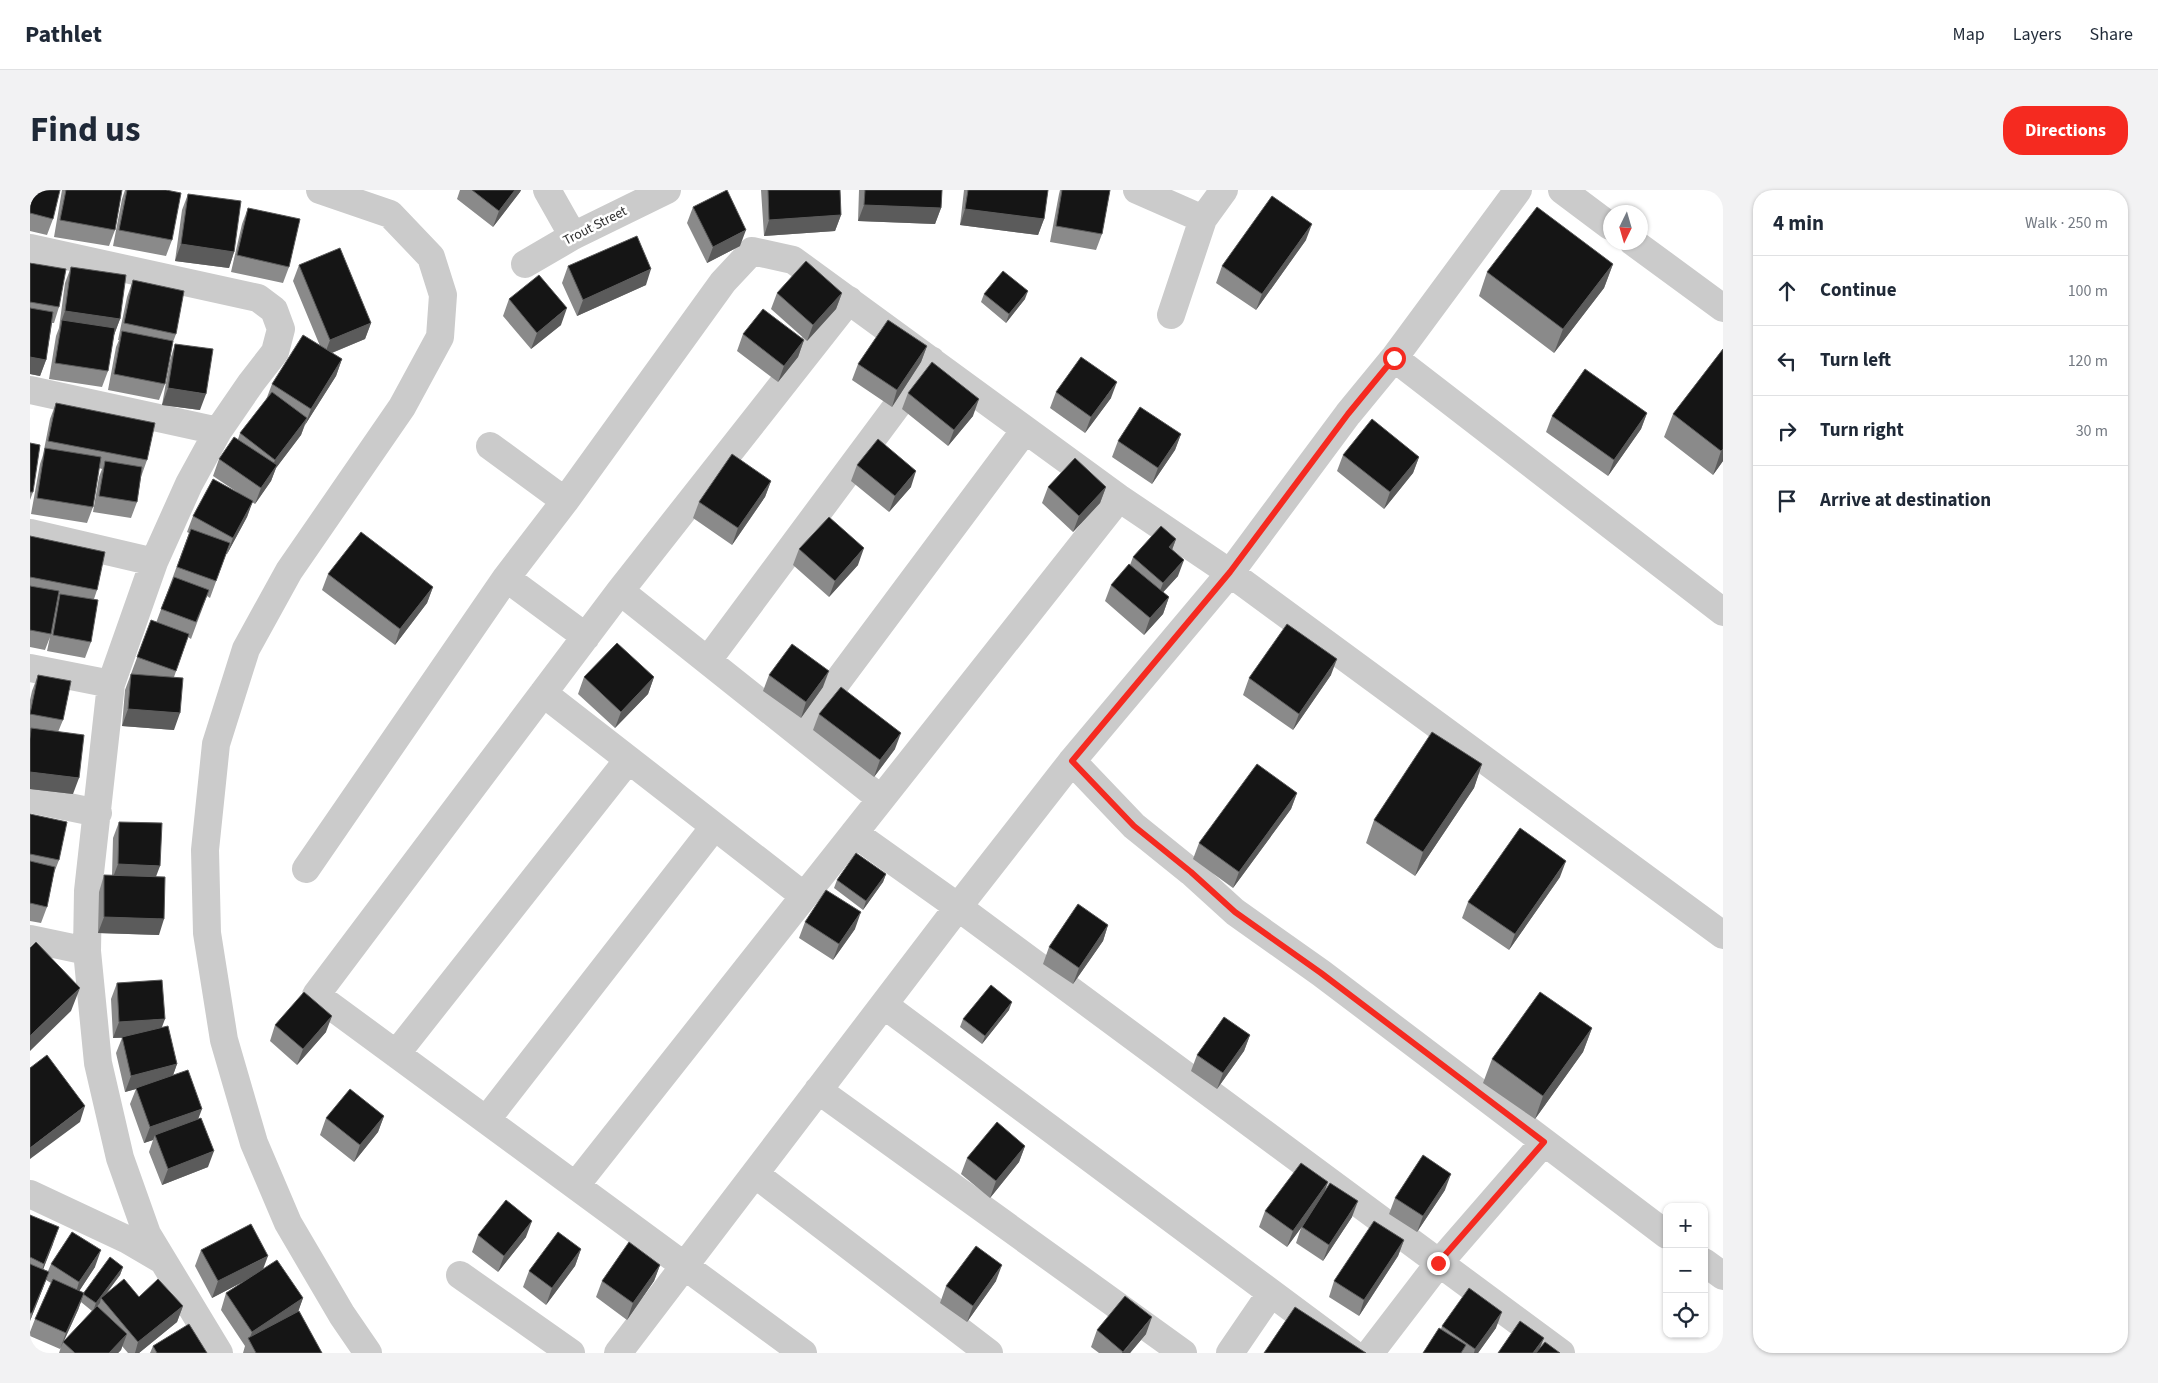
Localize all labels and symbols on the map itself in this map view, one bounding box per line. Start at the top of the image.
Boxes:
street label: Trout Street [560,201,631,251]
north arrow [1603,205,1648,250]
route start [1383,347,1406,370]
route end [1427,1252,1450,1275]

